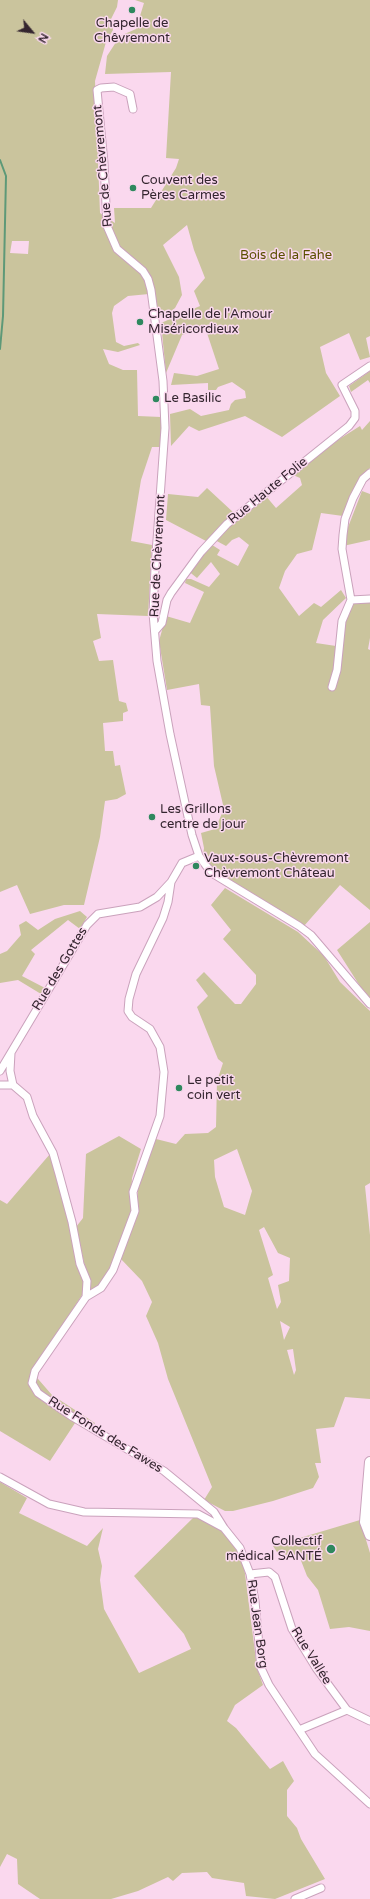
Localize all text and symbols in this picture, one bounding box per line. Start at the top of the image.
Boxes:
marker: Chapelle de Chêvremont [127,5,137,15]
north arrow [12,12,52,52]
place label: Chapelle de Chêvremont [94,16,170,47]
text: N [35,31,51,45]
street label: Rue de Chèvremont [90,104,116,228]
place label: Couvent des Pères Carmes [141,173,226,204]
marker: Couvent des Pères Carmes [128,183,138,193]
park label: Bois de la Fahe [240,248,332,264]
place label: Chapelle de l'Amour Miséricordieux [148,307,272,338]
marker: Chapelle de l'Amour Miséricordieux [135,317,145,327]
place label: Le Basilic [164,391,221,407]
marker: Le Basilic [151,394,161,404]
street label: Rue Haute Folie [225,454,311,528]
street label: Rue de Chèvremont [147,494,169,618]
place label: Les Grillons centre de jour [160,802,246,833]
marker: Les Grillons centre de jour [147,812,157,822]
place label: Vaux-sous-Chèvremont Chèvremont Château [204,851,349,882]
marker: Vaux-sous-Chèvremont Chèvremont Château [191,861,201,871]
street label: Rue des Gottes [29,925,91,1013]
place label: Le petit coin vert [187,1073,240,1104]
marker: Le petit coin vert [174,1083,184,1093]
street label: Rue Fonds des Fawes [45,1393,165,1477]
place label: Collectif médical SANTÉ [226,1534,322,1565]
marker: Collectif médical SANTÉ [325,1543,337,1555]
street label: Rue Jean Borg [243,1578,271,1670]
street label: Rue Vallée [287,1624,335,1688]

